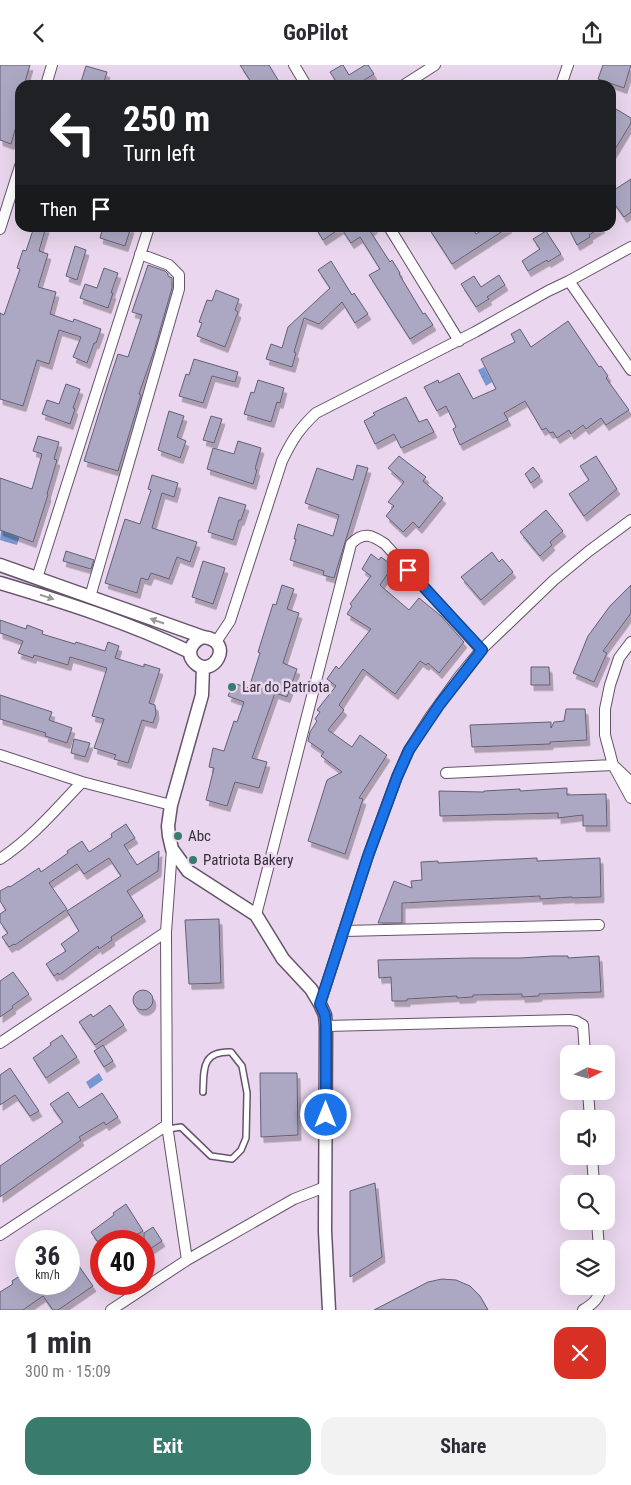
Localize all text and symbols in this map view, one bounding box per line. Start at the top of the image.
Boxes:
icon: back [25,19,53,47]
icon: share [578,19,606,47]
text: GoPilot [283,20,348,45]
text: 250 m [123,99,210,140]
icon: left [40,100,105,165]
text: Turn left [123,141,195,166]
icon: arrive [87,195,115,223]
text: Then [40,198,77,221]
pin [387,549,429,591]
icon: arrive [394,556,422,584]
one-way arrow [39,594,54,601]
one-way arrow [150,617,165,624]
place label: Lar do Patriota [242,678,330,696]
marker: Lar do Patriota [226,681,238,693]
place label: Abc [188,827,211,845]
marker: Abc [172,830,184,842]
place label: Patriota Bakery [203,851,293,869]
marker: Patriota Bakery [187,854,199,866]
north arrow [560,1045,615,1100]
map controls [560,1045,615,1295]
position arrow [299,1088,351,1140]
button: sound [560,1110,615,1165]
button: search [560,1175,615,1230]
speed limit sign: 40 [90,1230,155,1295]
button: layers [560,1240,615,1295]
text: 36 [35,1242,60,1271]
text: km/h [35,1268,60,1282]
text: 1 min [25,1325,92,1360]
button: close [554,1327,606,1379]
text: 300 m · 15:09 [25,1362,111,1381]
button: Exit [25,1417,311,1475]
button: Share [321,1417,606,1475]

